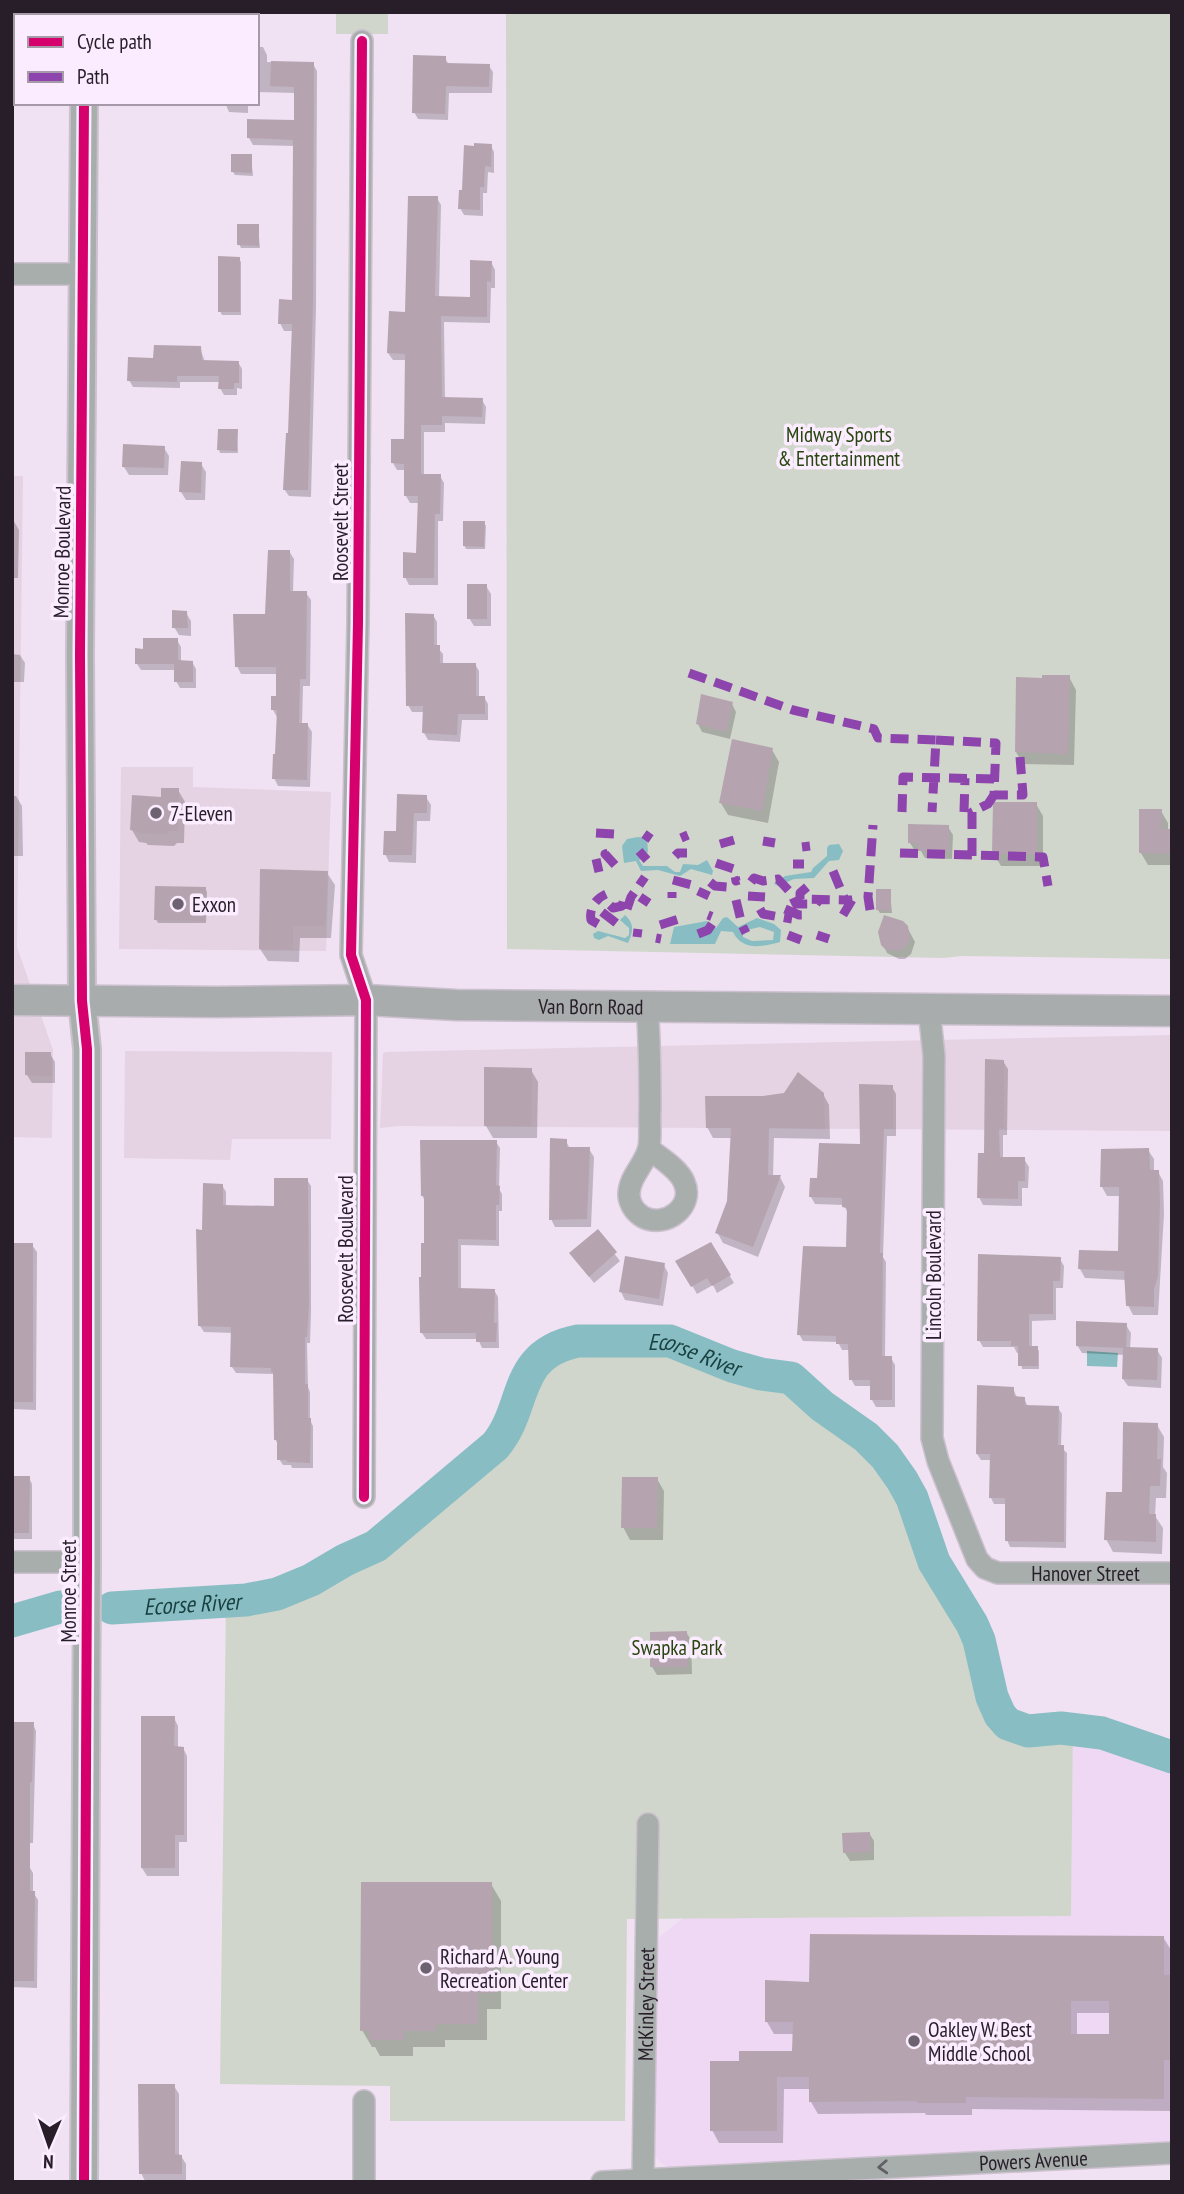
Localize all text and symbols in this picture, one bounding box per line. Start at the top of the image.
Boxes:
legend [14,14,259,105]
text: Cycle path [77,28,152,55]
text: Path [77,63,109,90]
park label: Midway Sports & Entertainment [778,421,900,472]
street label: Roosevelt Street [327,463,354,581]
street label: Monroe Boulevard [47,486,77,618]
place label: 7-Eleven [170,800,233,827]
marker: 7-Eleven [148,805,164,821]
place label: Exxon [192,891,236,918]
marker: Exxon [170,896,186,912]
street label: Van Born Road [537,992,644,1020]
street label: Roosevelt Boulevard [332,1175,359,1323]
street label: Lincoln Boulevard [920,1210,947,1340]
water label: Ecorse River [648,1326,747,1383]
street label: Monroe Street [55,1539,82,1643]
street label: Hanover Street [1031,1560,1140,1587]
water label: Ecorse River [143,1586,245,1621]
park label: Swapka Park [631,1634,723,1661]
place label: Richard A. Young Recreation Center [440,1943,568,1994]
street label: McKinley Street [631,1947,660,2061]
marker: Richard A. Young Recreation Center [418,1960,434,1976]
place label: Oakley W. Best Middle School [928,2016,1032,2067]
marker: Oakley W. Best Middle School [906,2033,922,2049]
north arrow [14,2110,84,2180]
street label: Powers Avenue [979,2144,1088,2176]
text: N [43,2150,54,2174]
one-way arrow [878,2160,889,2175]

